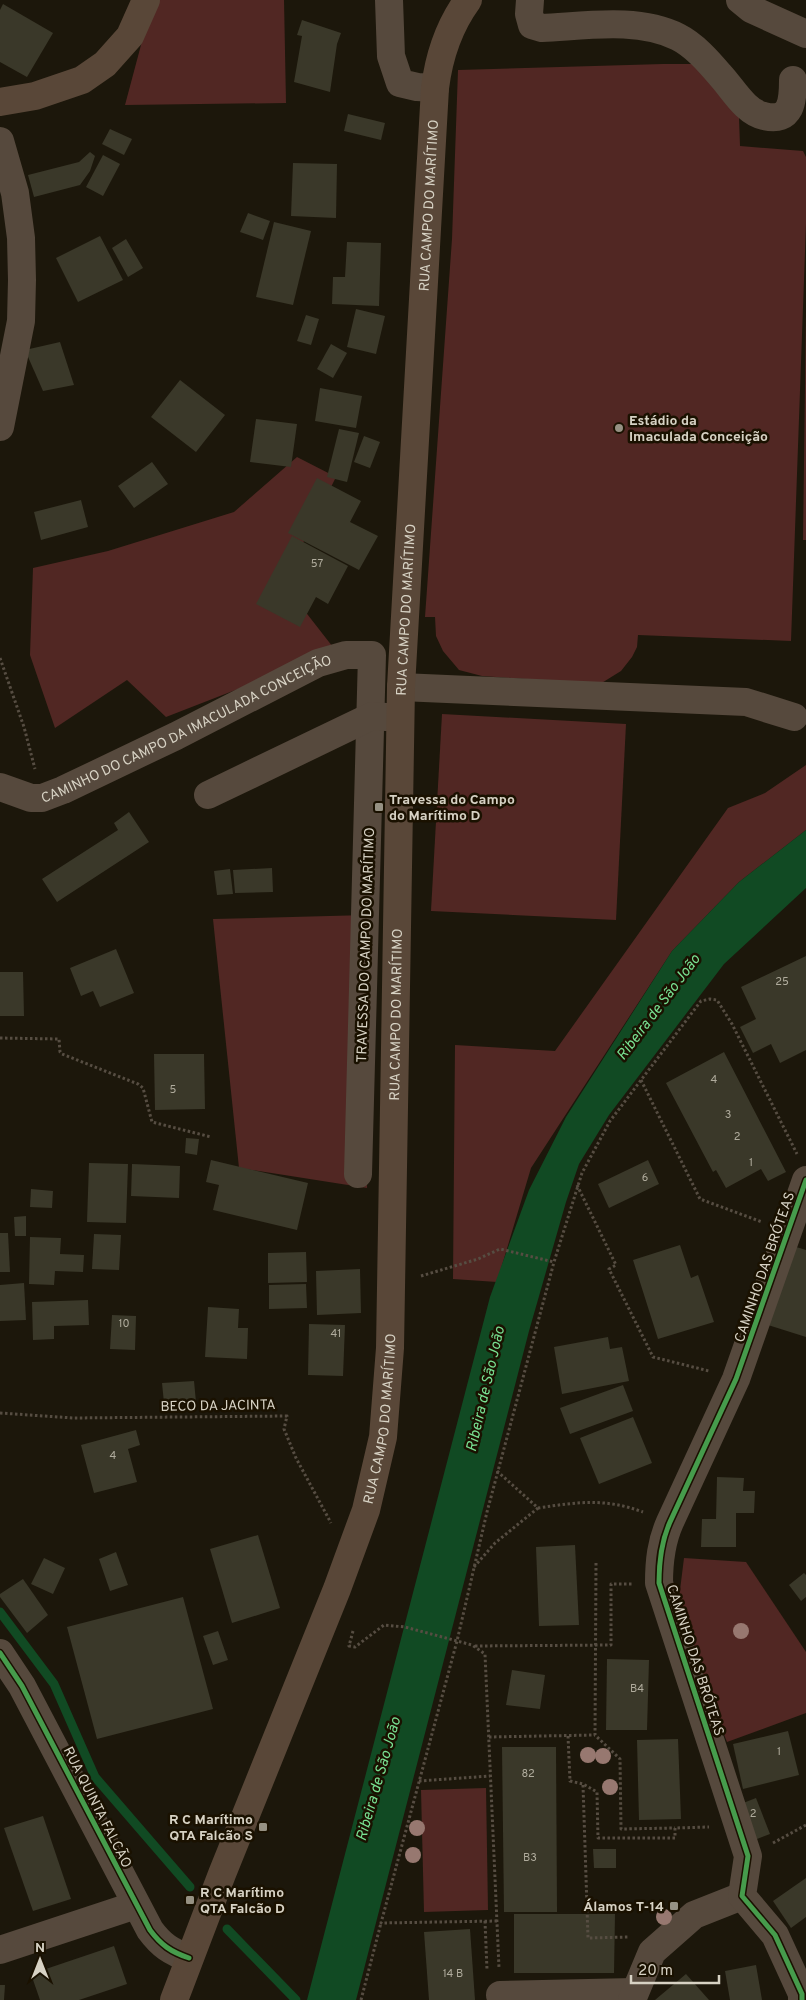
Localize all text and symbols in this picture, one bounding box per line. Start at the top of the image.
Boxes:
street label: RUA CAMPO DO MARÍTIMO [416,119,443,292]
place label: Estádio da Imaculada Conceição [629,413,768,446]
marker: Estádio da Imaculada Conceição [613,422,625,434]
street label: RUA CAMPO DO MARÍTIMO [394,523,420,696]
house number: 57 [311,557,323,571]
street label: CAMINHO DO CAMPO DA IMACULADA CONCEIÇÃO [39,653,334,808]
place label: Travessa do Campo do Marítimo D [389,792,515,825]
marker: Travessa do Campo do Marítimo D [373,801,385,813]
street label: TRAVESSA DO CAMPO DO MARÍTIMO [353,827,379,1063]
street label: RUA CAMPO DO MARÍTIMO [387,928,407,1101]
water label: Ribeira de São João [613,951,705,1065]
house number: 25 [775,975,789,989]
house number: 4 [711,1073,718,1087]
house number: 5 [170,1083,177,1097]
house number: 3 [725,1108,731,1122]
house number: 2 [734,1130,740,1144]
house number: 1 [749,1156,753,1170]
house number: 6 [642,1171,648,1185]
street label: CAMINHO DAS BRÓTEAS [731,1190,799,1345]
house number: 10 [118,1317,130,1331]
water label: Ribeira de São João [463,1325,510,1454]
house number: 41 [331,1327,341,1341]
street label: RUA CAMPO DO MARÍTIMO [361,1333,400,1506]
street label: BECO DA JACINTA [160,1397,276,1416]
house number: 4 [110,1449,117,1463]
street label: CAMINHO DAS BRÓTEAS [662,1582,728,1738]
house number: B4 [630,1682,644,1696]
water label: Ribeira de São João [353,1715,406,1843]
street label: RUA QUINTA FALCÃO [59,1744,135,1871]
house number: 1 [777,1745,781,1759]
house number: 82 [521,1767,535,1781]
house number: 2 [750,1807,756,1821]
place label: R C Marítimo QTA Falcão S [169,1812,253,1845]
marker: R C Marítimo QTA Falcão S [257,1821,269,1833]
house number: B3 [523,1851,537,1865]
place label: R C Marítimo QTA Falcão D [200,1885,285,1918]
marker: R C Marítimo QTA Falcão D [184,1894,196,1906]
place label: Álamos T-14 [583,1898,664,1916]
marker: Álamos T-14 [668,1900,680,1912]
north arrow [15,1935,65,1985]
text: N [35,1940,45,1957]
scale bar [631,1952,718,1984]
text: 20 m [638,1962,673,1981]
house number: 14 B [443,1967,463,1981]

